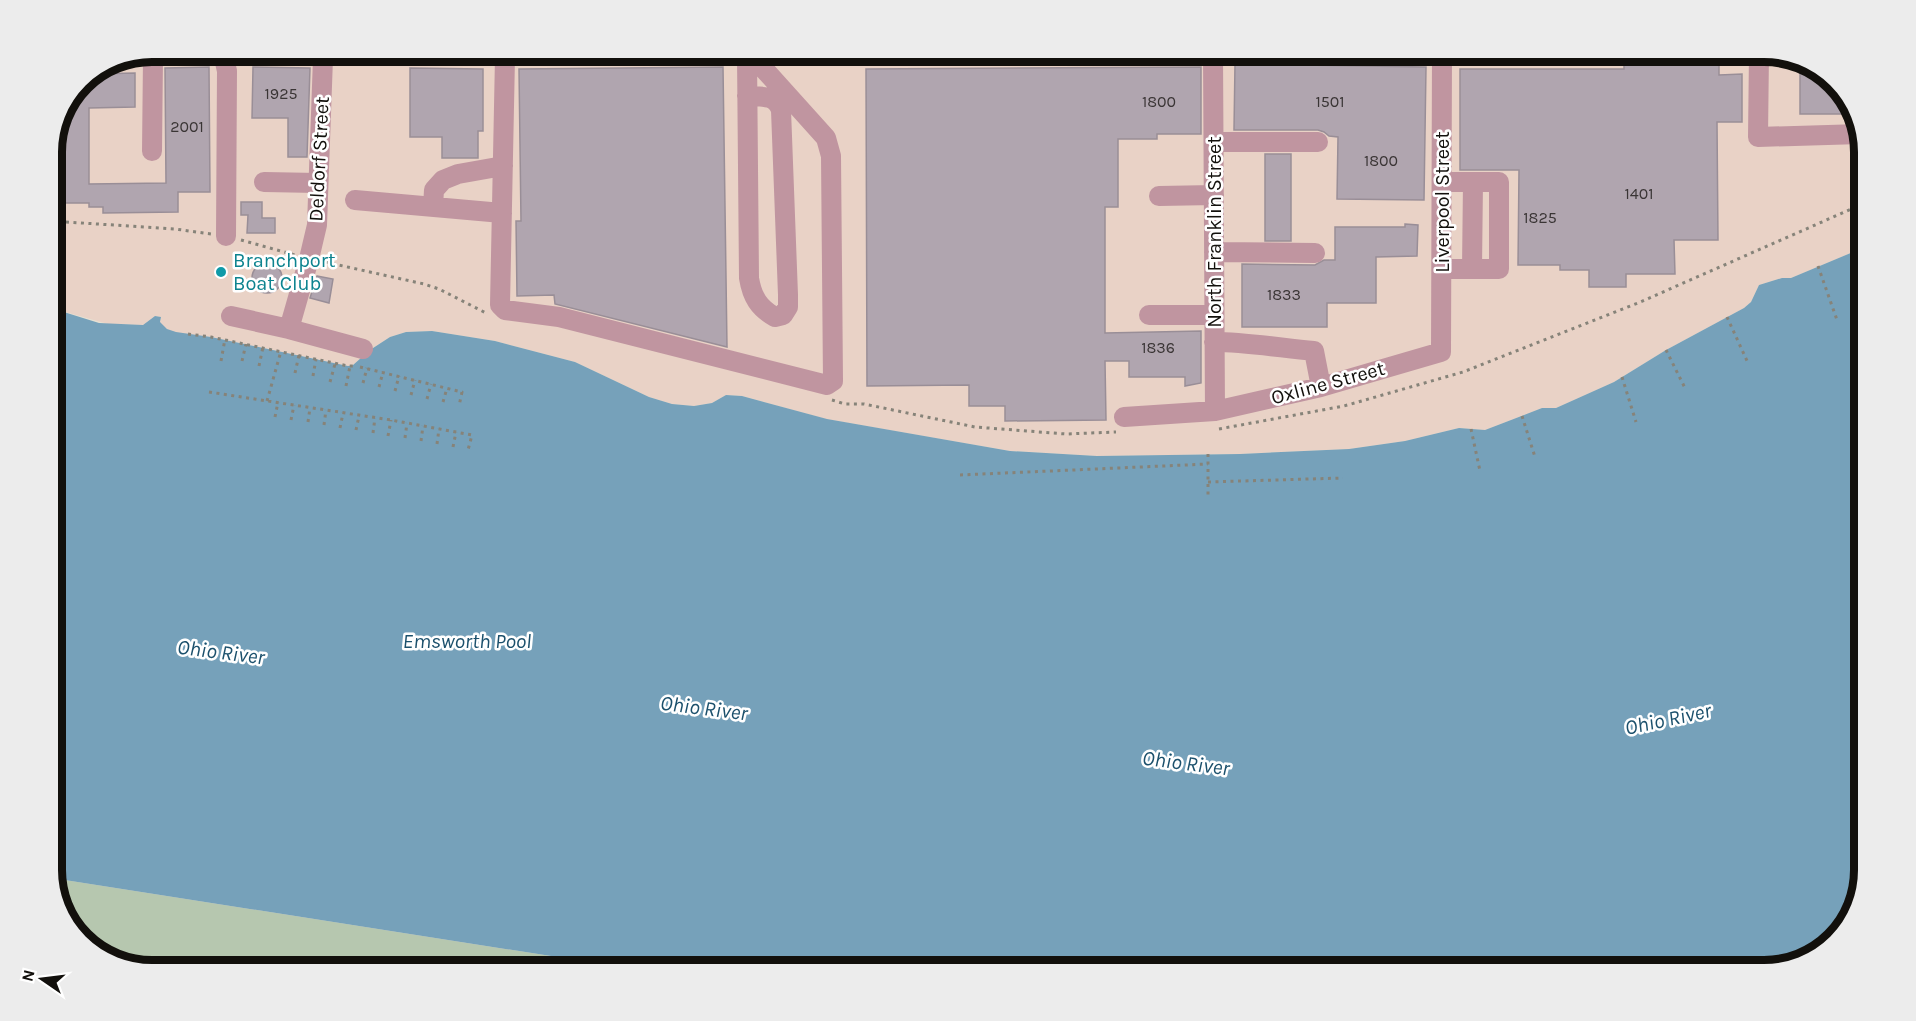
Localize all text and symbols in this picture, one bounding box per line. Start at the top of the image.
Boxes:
house number: 1925 [265,84,297,103]
house number: 1800 [1142,92,1176,111]
house number: 1501 [1315,92,1345,111]
street label: Deldorf Street [304,95,334,222]
house number: 2001 [170,117,204,136]
street label: Liverpool Street [1431,131,1454,273]
street label: North Franklin Street [1203,136,1226,328]
house number: 1800 [1364,151,1398,170]
house number: 1401 [1624,184,1654,203]
house number: 1825 [1523,208,1557,227]
place label: Branchport Boat Club [233,249,336,295]
marker: Branchport Boat Club [214,265,228,279]
house number: 1833 [1267,285,1301,304]
house number: 1836 [1141,338,1175,357]
street label: Oxline Street [1269,357,1388,409]
water label: Emsworth Pool [403,629,531,653]
water label: Ohio River [176,635,267,669]
water label: Ohio River [659,691,750,725]
water label: Ohio River [1623,698,1714,740]
water label: Ohio River [1141,746,1232,780]
north arrow [12,949,72,1009]
text: N [17,968,39,983]

